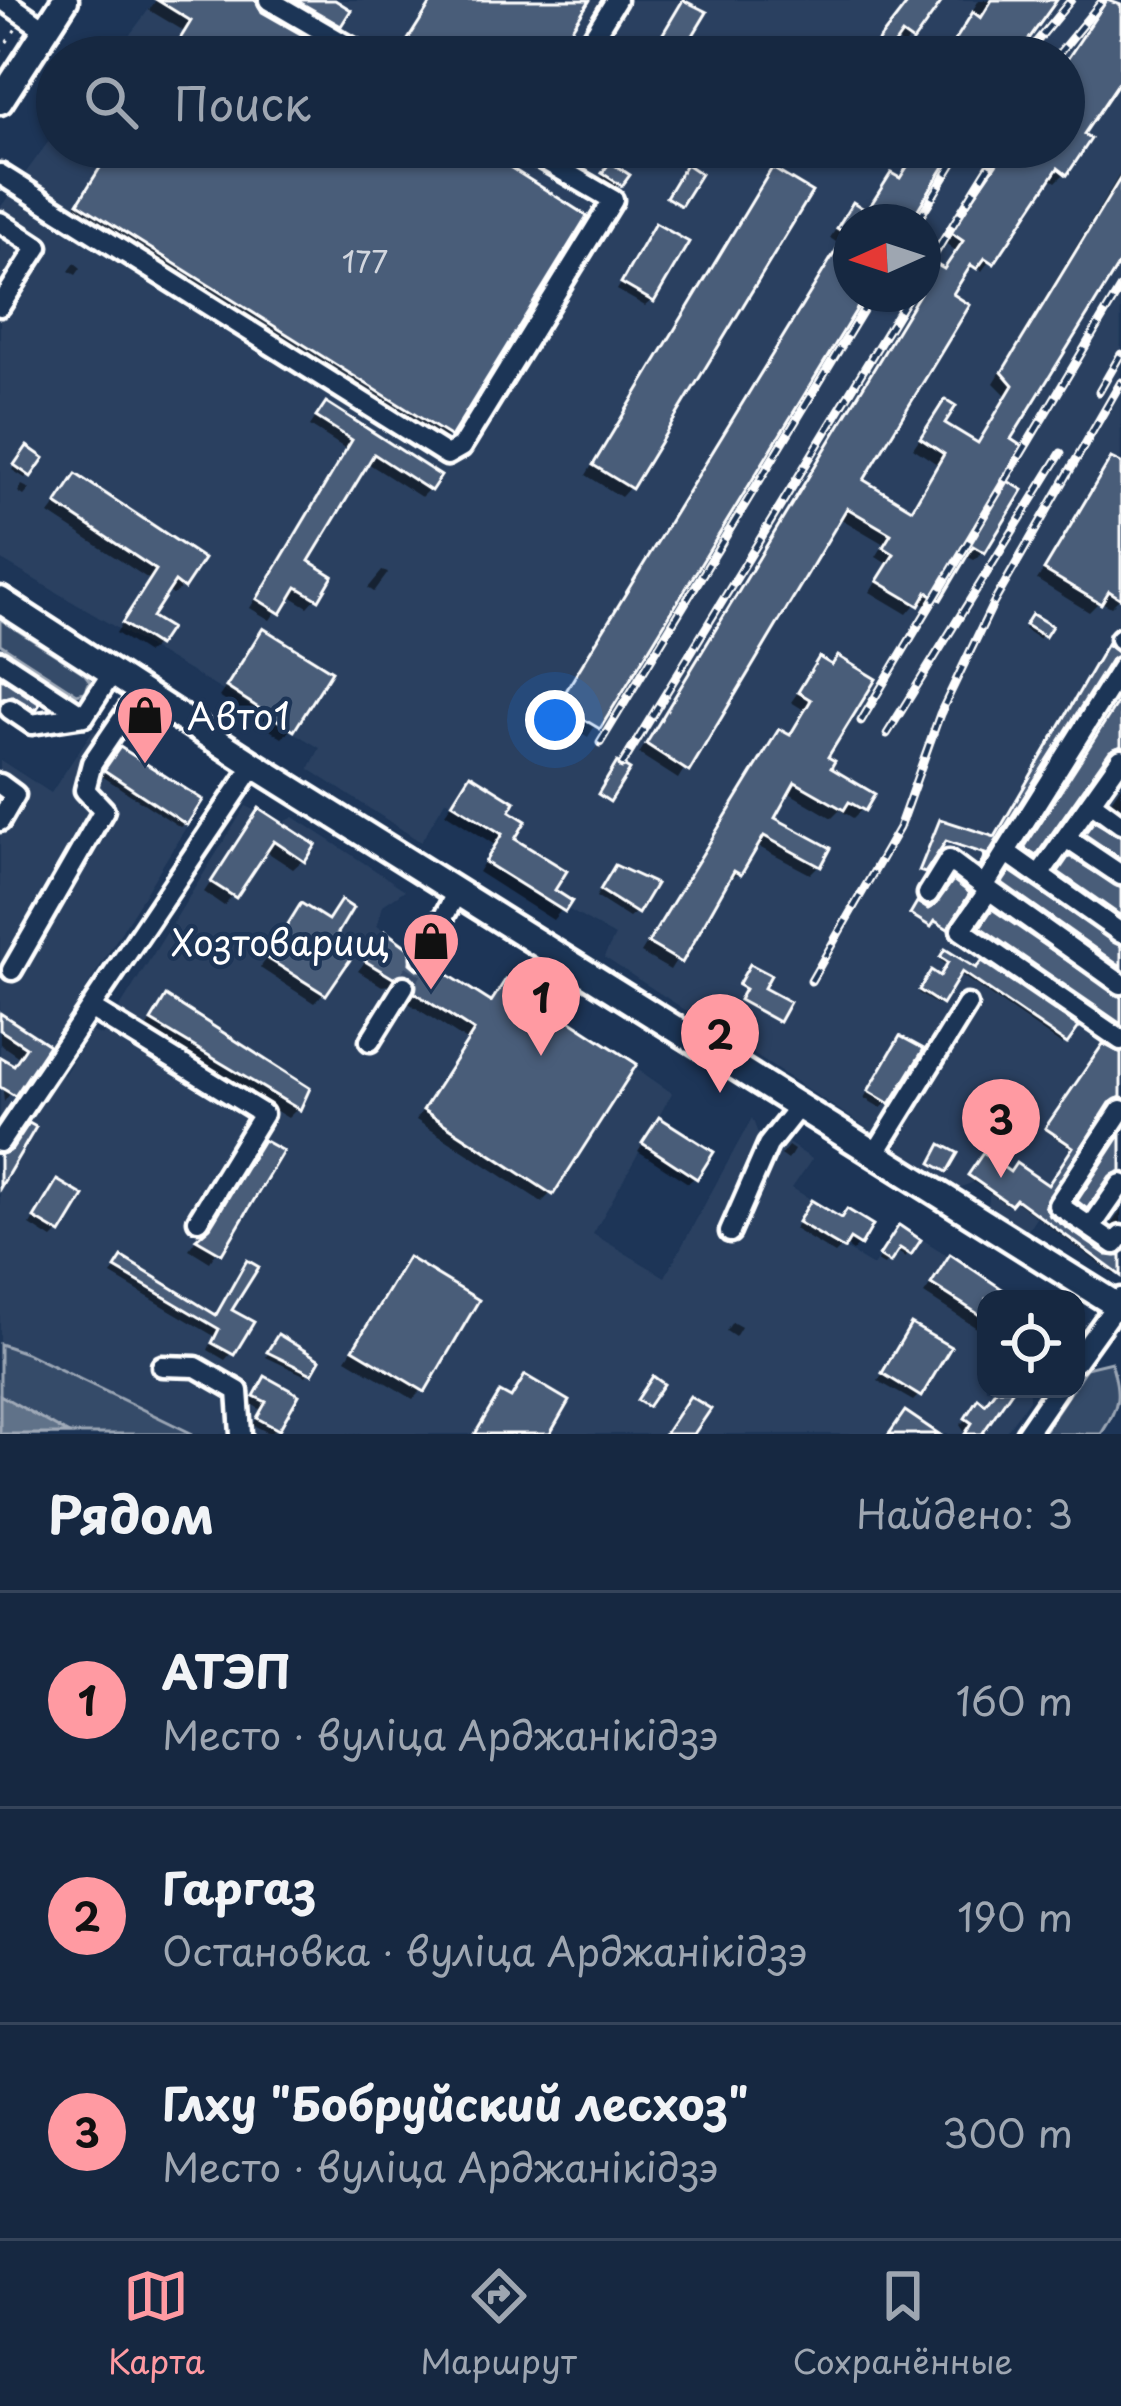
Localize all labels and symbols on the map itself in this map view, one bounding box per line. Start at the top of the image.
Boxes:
north arrow [833,204,941,312]
house number: 177 [342,238,388,283]
shop icon: Авто1 [114,684,176,766]
place label: Авто1 [187,688,290,742]
your location [525,690,585,750]
shop icon: Хозтоварищ [400,910,462,992]
place label: Хозтоварищ [171,914,389,968]
pin: 1 [502,957,580,1056]
pin: 2 [681,994,759,1093]
pin: 3 [962,1079,1040,1178]

